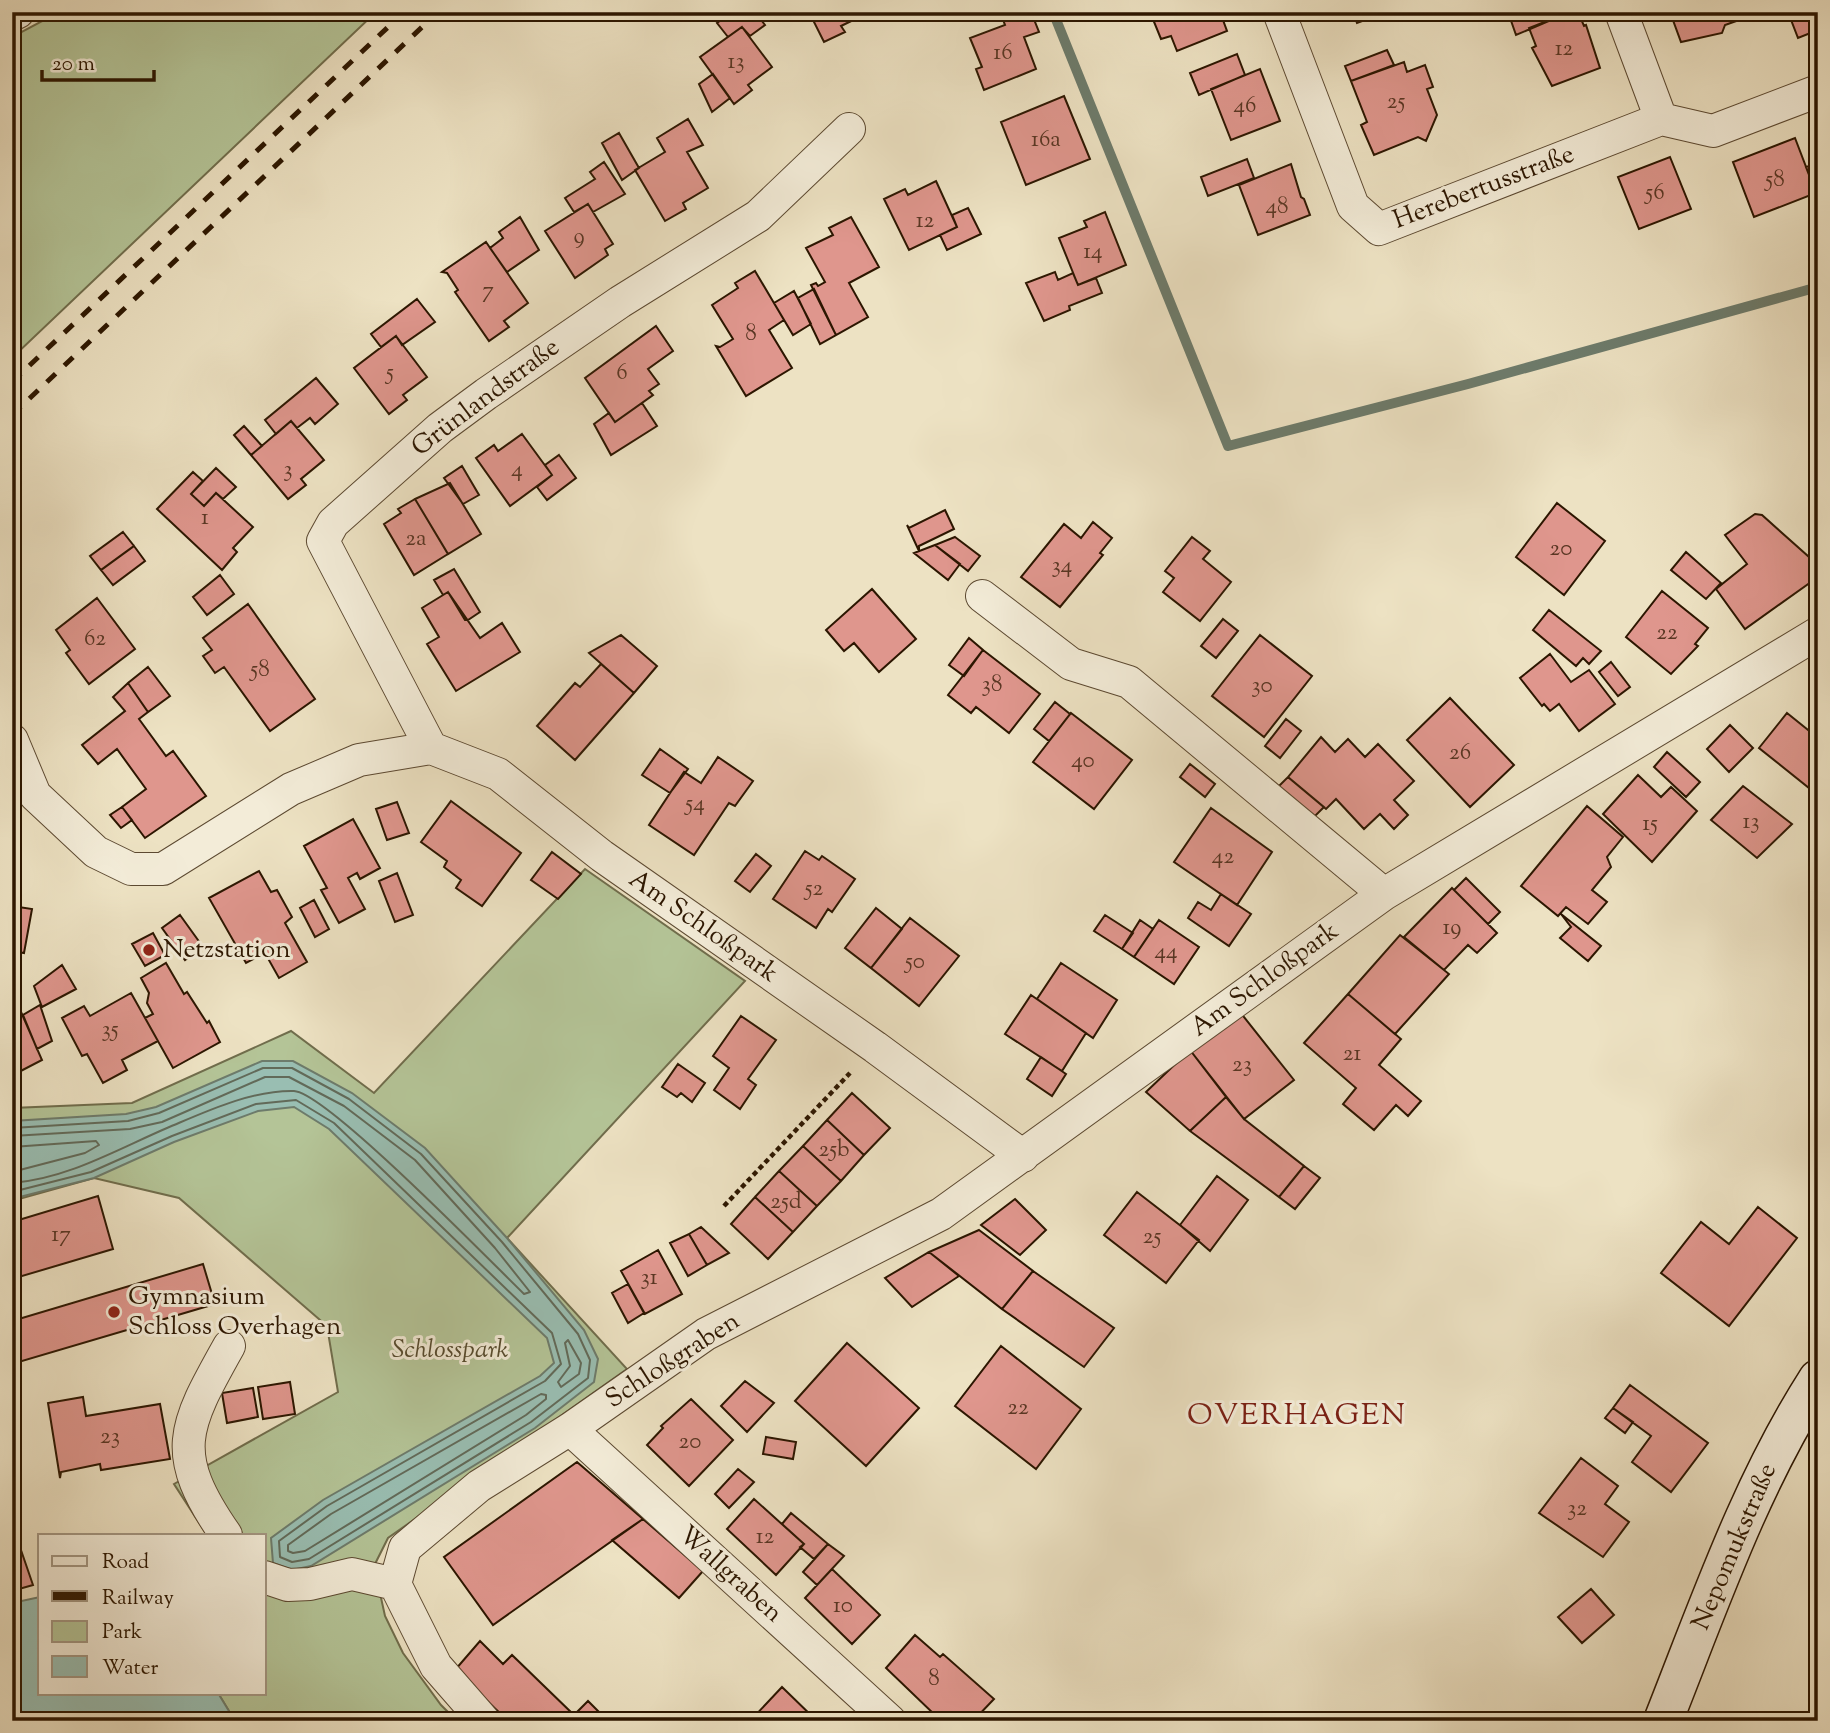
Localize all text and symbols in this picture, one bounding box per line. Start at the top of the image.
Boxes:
house number: 12 [1555,33,1574,66]
house number: 16 [993,37,1013,70]
scale bar [42,38,154,82]
house number: 13 [727,46,745,79]
text: 20 m [52,50,95,80]
house number: 25 [1387,86,1405,119]
house number: 46 [1234,90,1256,123]
house number: 16a [1031,124,1061,157]
street label: Herebertusstraße [1388,136,1580,240]
house number: 58 [1763,164,1785,197]
house number: 56 [1643,177,1665,210]
house number: 48 [1265,191,1289,224]
house number: 12 [916,205,935,238]
house number: 9 [573,221,585,254]
house number: 14 [1083,236,1103,269]
house number: 7 [482,275,494,308]
house number: 8 [745,318,757,351]
street label: Grünlandstraße [404,330,568,466]
house number: 5 [384,357,394,390]
house number: 6 [616,357,628,390]
house number: 3 [283,454,293,487]
house number: 4 [511,454,523,487]
house number: 1 [201,502,209,535]
house number: 2a [405,523,427,556]
house number: 20 [1550,533,1572,566]
house number: 34 [1052,550,1072,583]
house number: 22 [1656,617,1678,650]
house number: 62 [84,623,106,656]
house number: 58 [248,654,270,687]
house number: 38 [982,669,1002,702]
house number: 30 [1251,670,1273,703]
house number: 26 [1449,737,1471,770]
house number: 40 [1071,745,1095,778]
house number: 54 [683,788,705,821]
house number: 13 [1742,806,1760,839]
house number: 15 [1642,808,1658,841]
house number: 42 [1212,841,1234,874]
street label: Am Schloßpark [621,862,785,992]
house number: 52 [803,873,824,906]
house number: 19 [1443,912,1461,945]
street label: Am Schloßpark [1183,914,1347,1046]
place label: Netzstation [163,932,291,969]
house number: 44 [1154,936,1178,969]
marker: Netzstation [141,942,157,958]
house number: 50 [903,946,925,979]
house number: 35 [101,1014,119,1047]
house number: 21 [1343,1038,1361,1071]
house number: 23 [1232,1049,1252,1082]
house number: 25b [819,1134,849,1167]
house number: 25d [770,1186,802,1219]
house number: 17 [51,1219,71,1252]
house number: 25 [1143,1221,1161,1254]
house number: 31 [640,1262,658,1295]
place label: Gymnasium Schloss Overhagen [128,1279,341,1346]
marker: Gymnasium Schloss Overhagen [106,1304,122,1320]
street label: Schloßgraben [599,1304,747,1418]
park label: Schlosspark [392,1332,509,1369]
house number: 22 [1007,1392,1029,1425]
district label: OVERHAGEN [1187,1395,1407,1438]
house number: 23 [100,1421,120,1454]
house number: 20 [679,1426,701,1459]
street label: Nepomukstraße [1683,1458,1787,1636]
house number: 32 [1567,1493,1587,1526]
street label: Wallgraben [670,1518,790,1632]
house number: 12 [756,1521,775,1554]
legend [38,1534,266,1694]
text: Road [102,1548,149,1578]
text: Railway [102,1584,174,1614]
house number: 10 [833,1590,853,1623]
text: Park [102,1618,143,1648]
text: Water [102,1654,159,1684]
house number: 8 [928,1663,940,1696]

